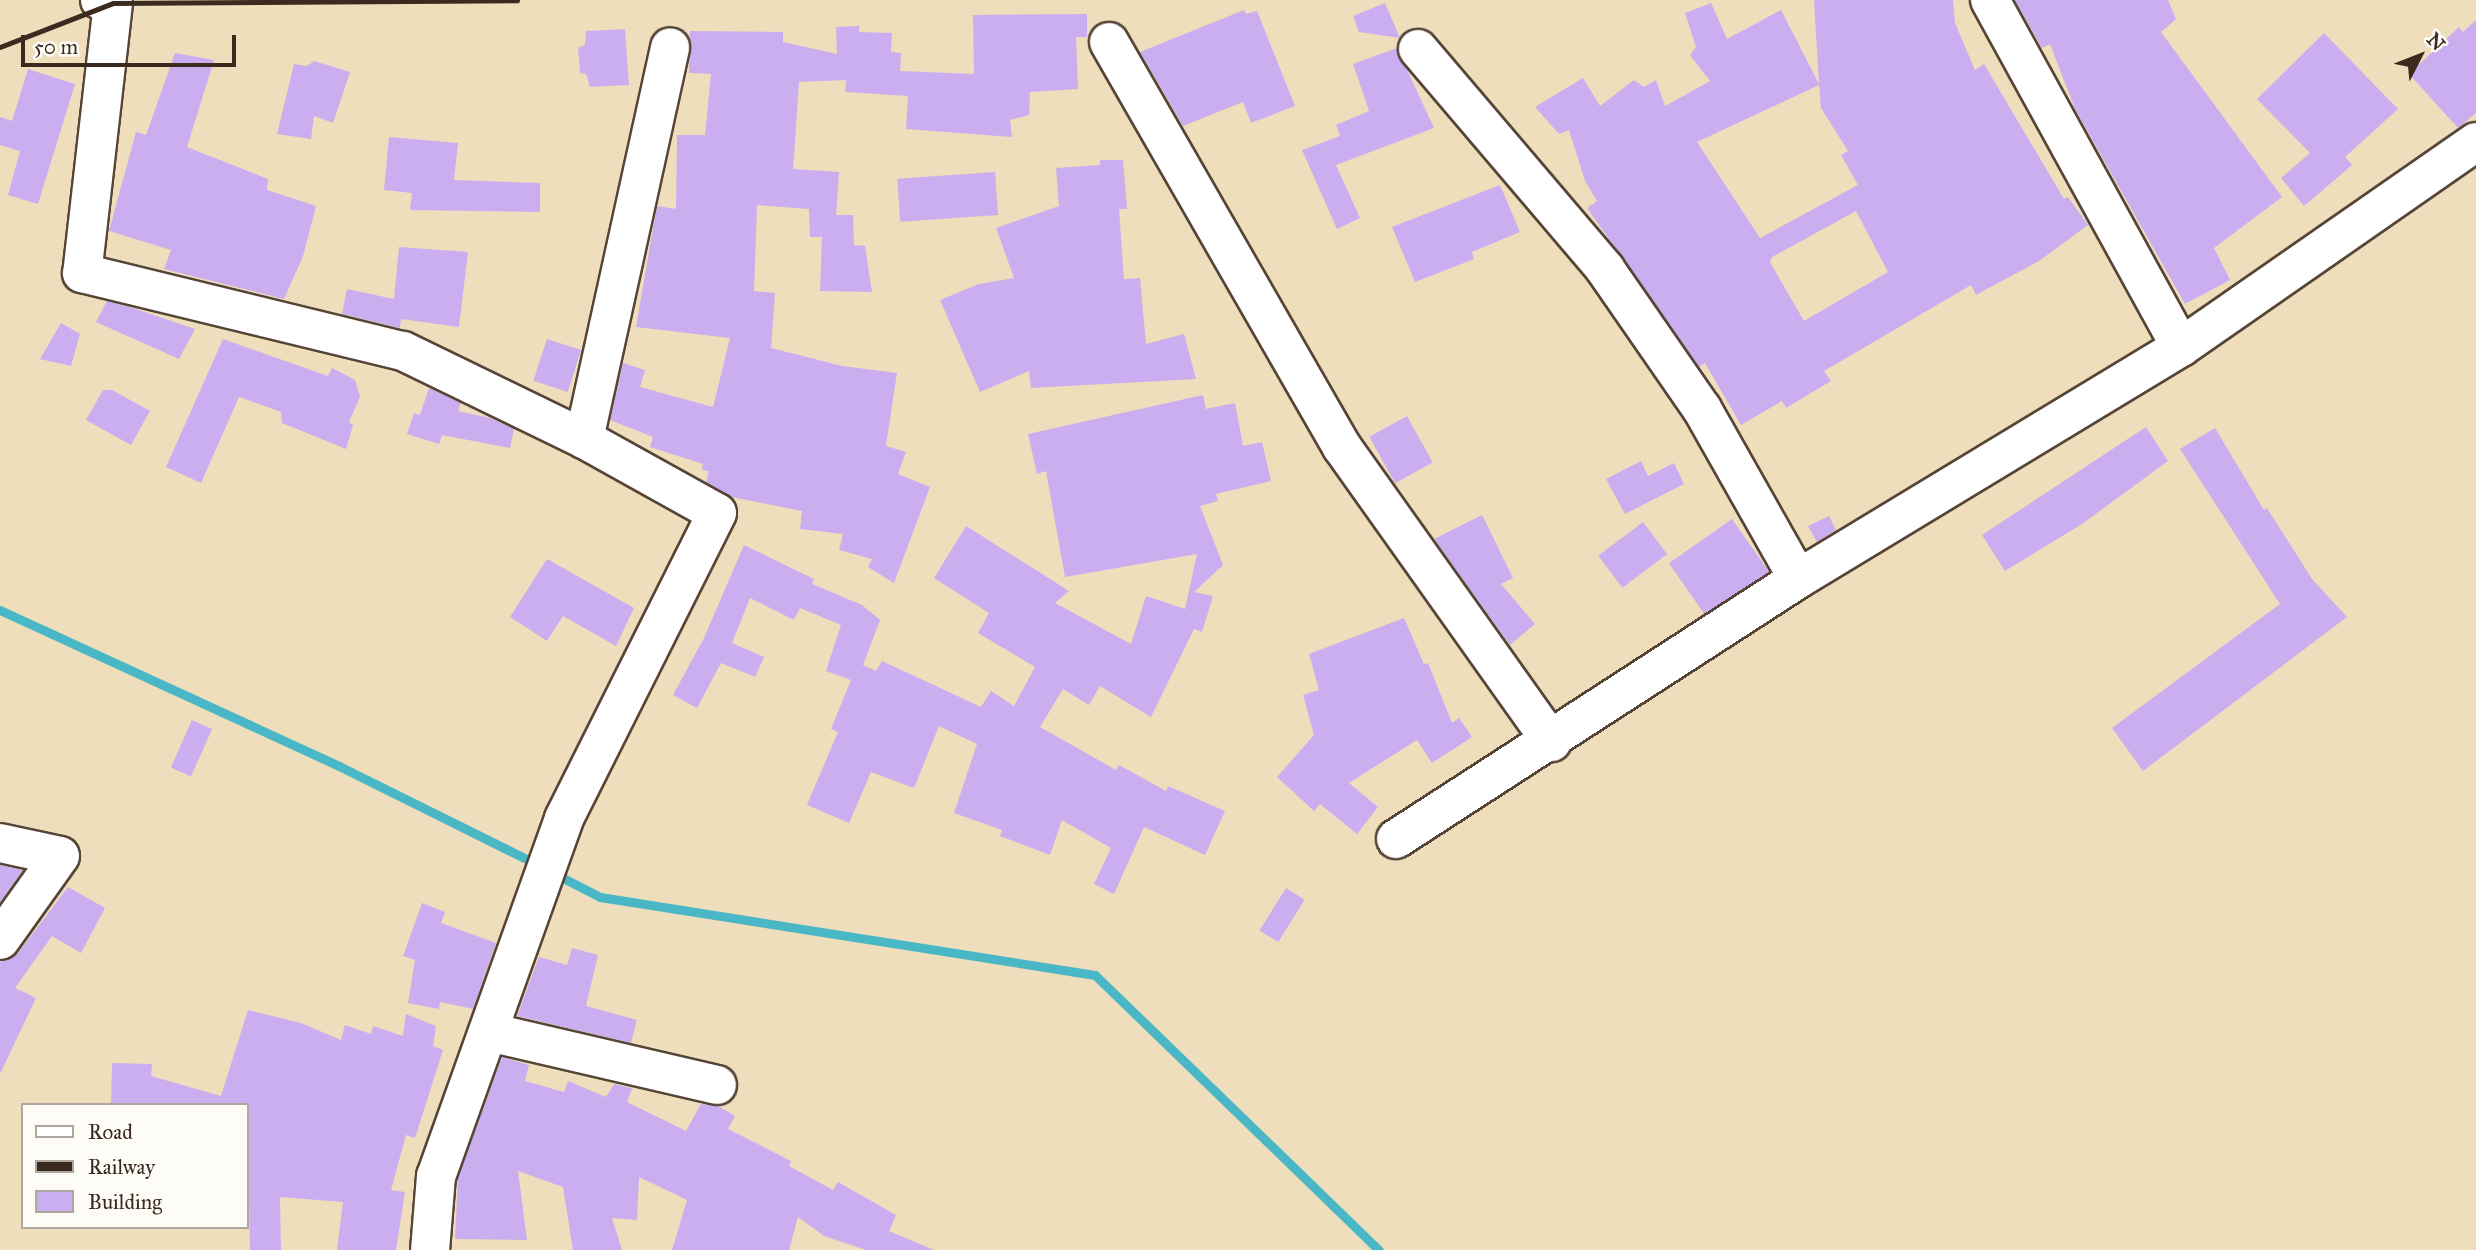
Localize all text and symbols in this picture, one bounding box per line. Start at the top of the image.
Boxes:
scale bar [24,21,240,65]
north arrow [2385,21,2455,91]
text: N [2422,28,2450,55]
text: 50 m [34,34,78,60]
legend [21,1103,248,1229]
text: Road [88,1119,133,1145]
text: Railway [88,1154,155,1180]
text: Building [88,1189,162,1215]

